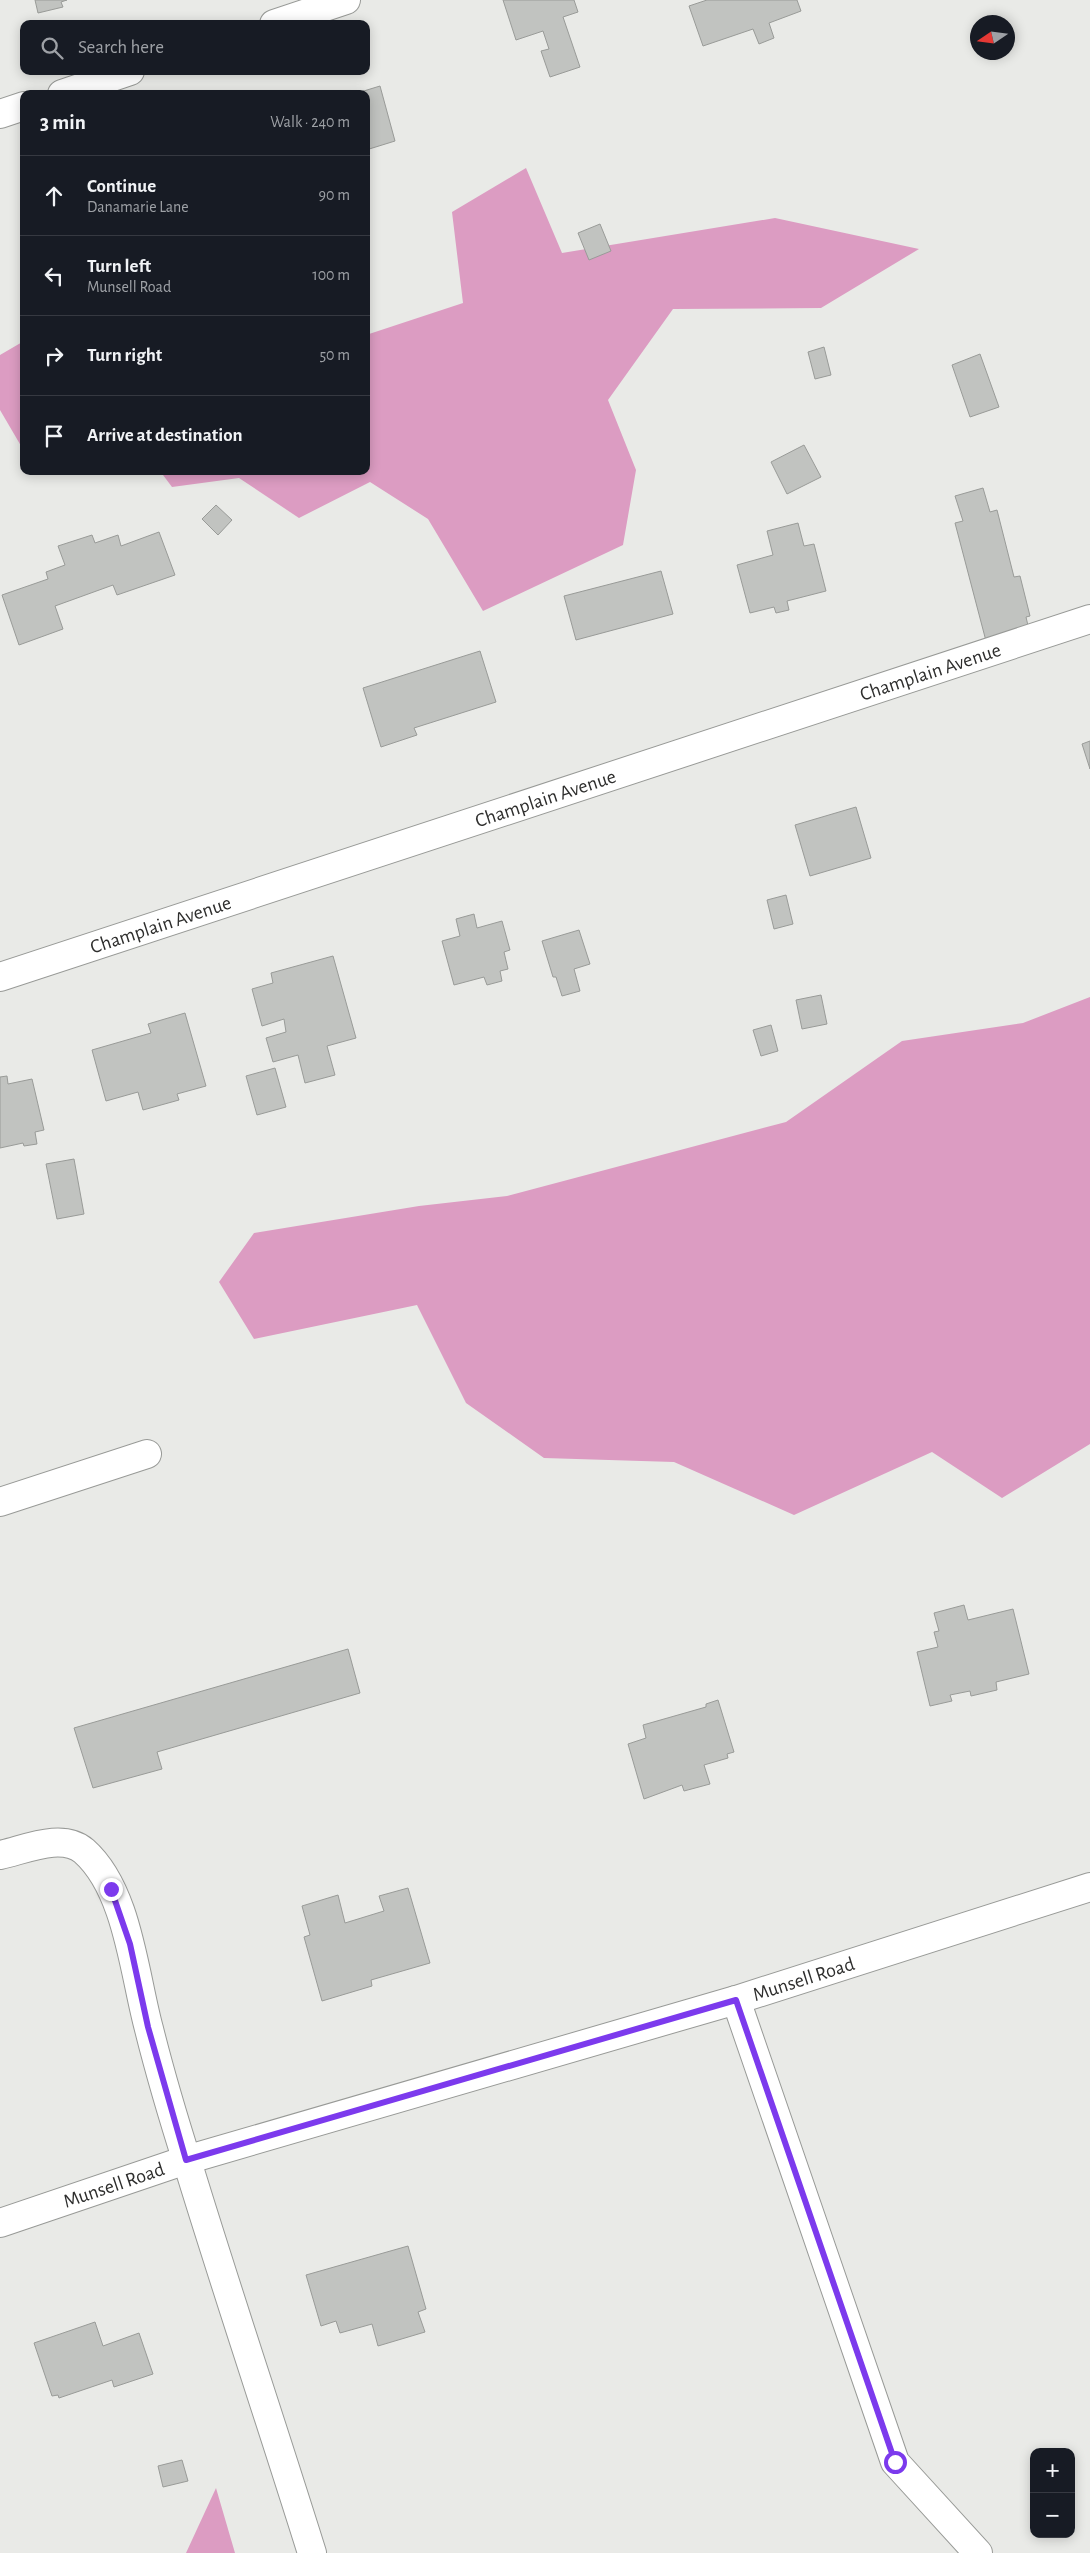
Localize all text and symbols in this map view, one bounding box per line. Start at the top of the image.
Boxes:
north arrow [970,15,1015,60]
search box [20,20,370,75]
icon: search [38,34,66,62]
text: Search here [78,38,164,57]
text: 3 min [40,112,86,133]
text: Walk · 240 m [270,114,350,130]
text: Continue [87,177,156,196]
icon: ahead [40,182,68,210]
text: 90 m [319,187,350,203]
text: Danamarie Lane [87,199,189,215]
text: Turn left [87,257,151,276]
icon: left [40,262,68,290]
text: 100 m [312,267,350,283]
text: Munsell Road [87,279,171,295]
icon: right [40,342,68,370]
text: Turn right [87,346,162,365]
text: 50 m [319,347,350,363]
icon: arrive [40,422,68,450]
text: Arrive at destination [87,426,243,445]
street label: Champlain Avenue [857,640,1003,705]
street label: Champlain Avenue [473,766,619,831]
street label: Champlain Avenue [88,893,234,958]
route end [100,1878,123,1901]
street label: Munsell Road [751,1954,857,2005]
street label: Munsell Road [61,2159,167,2212]
map controls [1030,2448,1075,2538]
button: + [1030,2448,1075,2493]
route start [884,2451,907,2474]
button: − [1030,2493,1075,2538]

